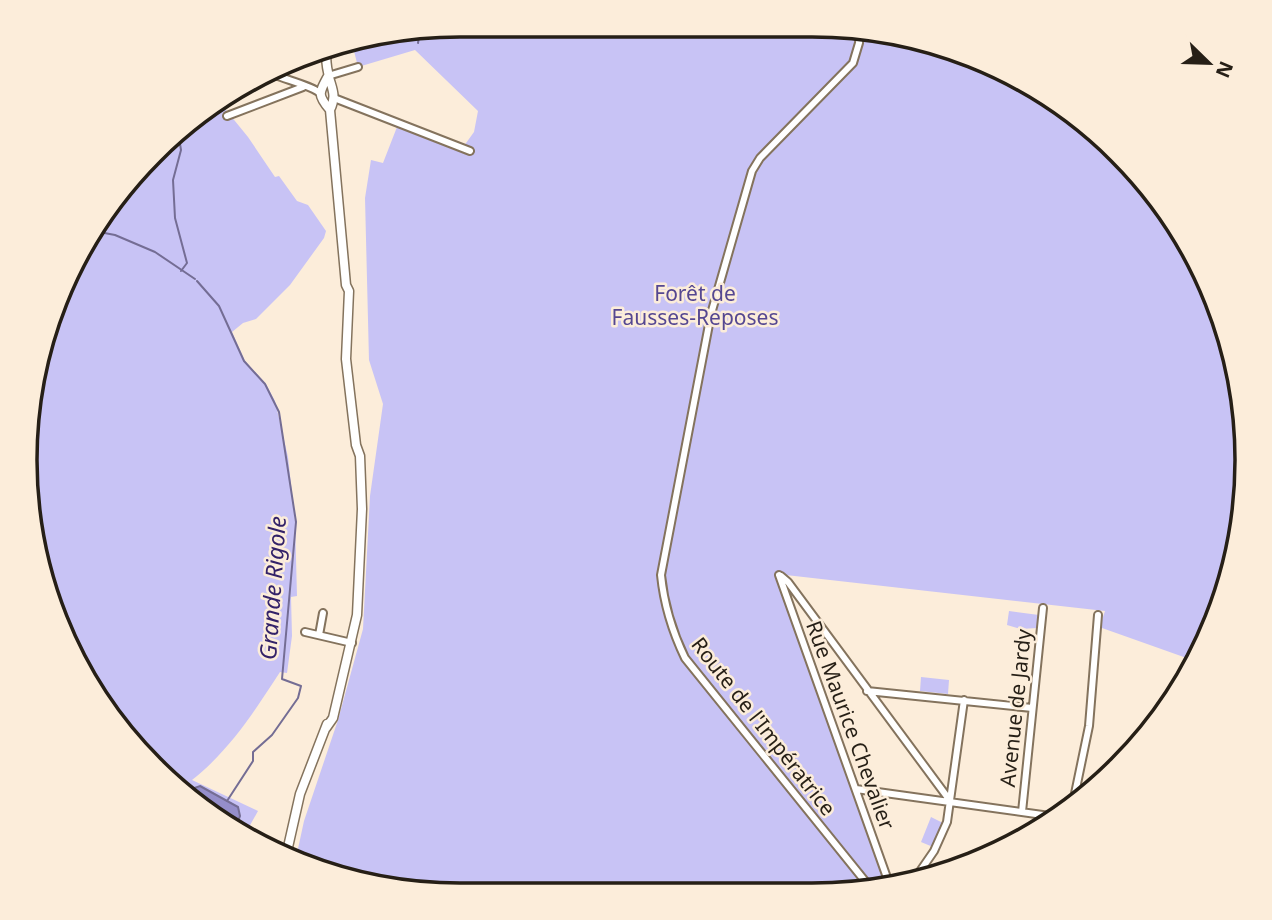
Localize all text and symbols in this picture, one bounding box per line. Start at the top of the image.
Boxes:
north arrow [1174,28,1244,98]
text: N [1210,57,1240,82]
park label: Forêt de Fausses-Reposes [612,279,778,331]
water label: Grande Rigole [251,515,293,661]
street label: Rue Maurice Chevalier [800,617,902,834]
street label: Avenue de Jardy [993,627,1037,788]
street label: Route de l'Impératrice [686,631,842,821]

